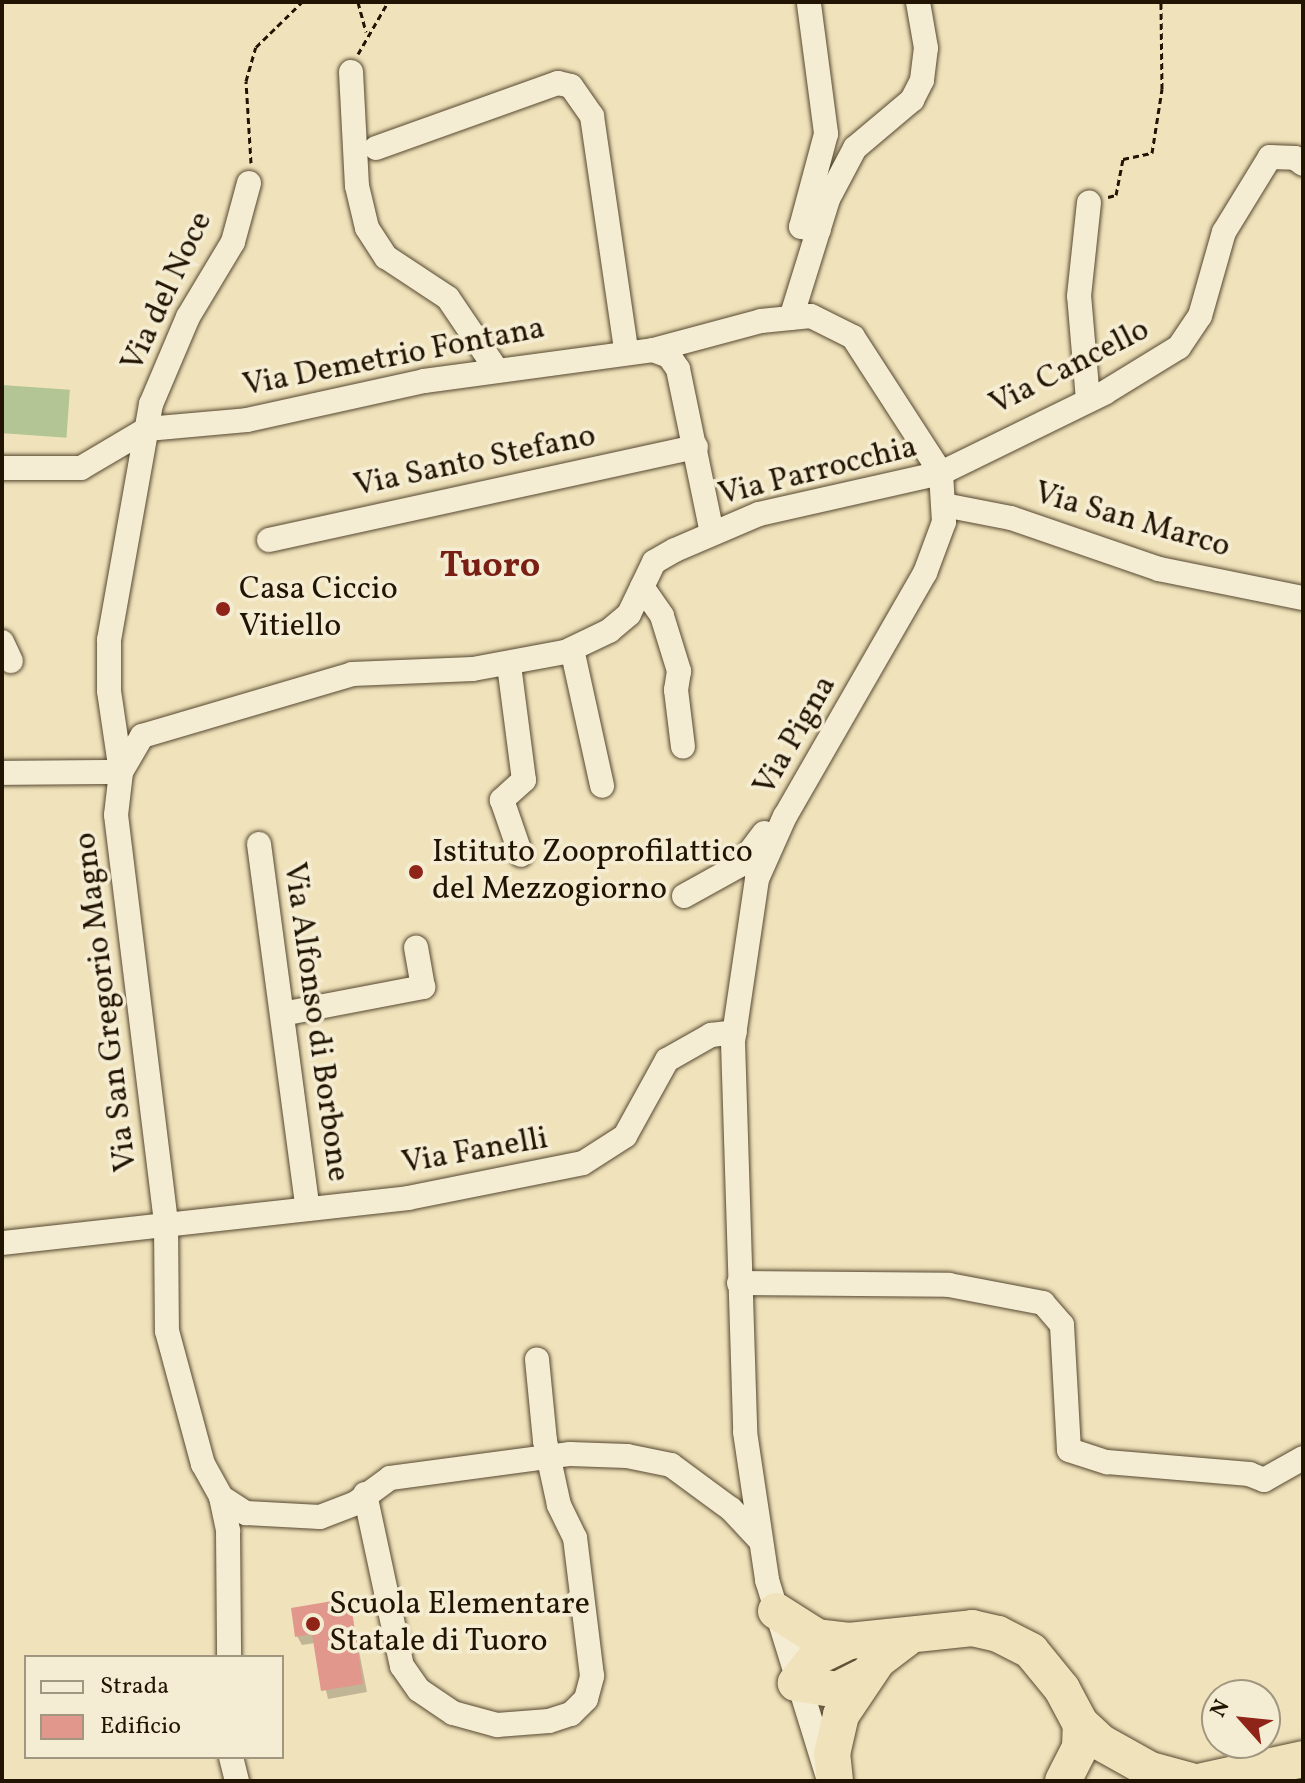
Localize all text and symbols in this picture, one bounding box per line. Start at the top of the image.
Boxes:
street label: Via del Noce [114,206,222,378]
street label: Via Demetrio Fontana [240,310,548,406]
street label: Via Cancello [984,311,1156,425]
street label: Via Santo Stefano [351,418,599,506]
street label: Via Parrocchia [715,429,921,515]
street label: Via San Marco [1030,475,1234,567]
district label: Tuoro [440,546,540,590]
place label: Casa Ciccio Vitiello [239,572,398,647]
marker: Casa Ciccio Vitiello [214,600,232,618]
street label: Via Pigna [746,669,846,803]
street label: Via San Gregorio Magno [67,830,147,1174]
place label: Istituto Zooprofilattico del Mezzogiorno [432,835,753,910]
street label: Via Alfonso di Borbone [274,860,356,1184]
marker: Istituto Zooprofilattico del Mezzogiorno [407,863,425,881]
street label: Via Fanelli [399,1120,551,1184]
place label: Scuola Elementare Statale di Tuoro [329,1587,590,1662]
marker: Scuola Elementare Statale di Tuoro [304,1615,322,1633]
legend [24,1655,284,1759]
text: Strada [100,1670,169,1704]
north arrow [1201,1679,1281,1759]
text: N [1204,1695,1238,1723]
text: Edificio [100,1710,181,1744]

